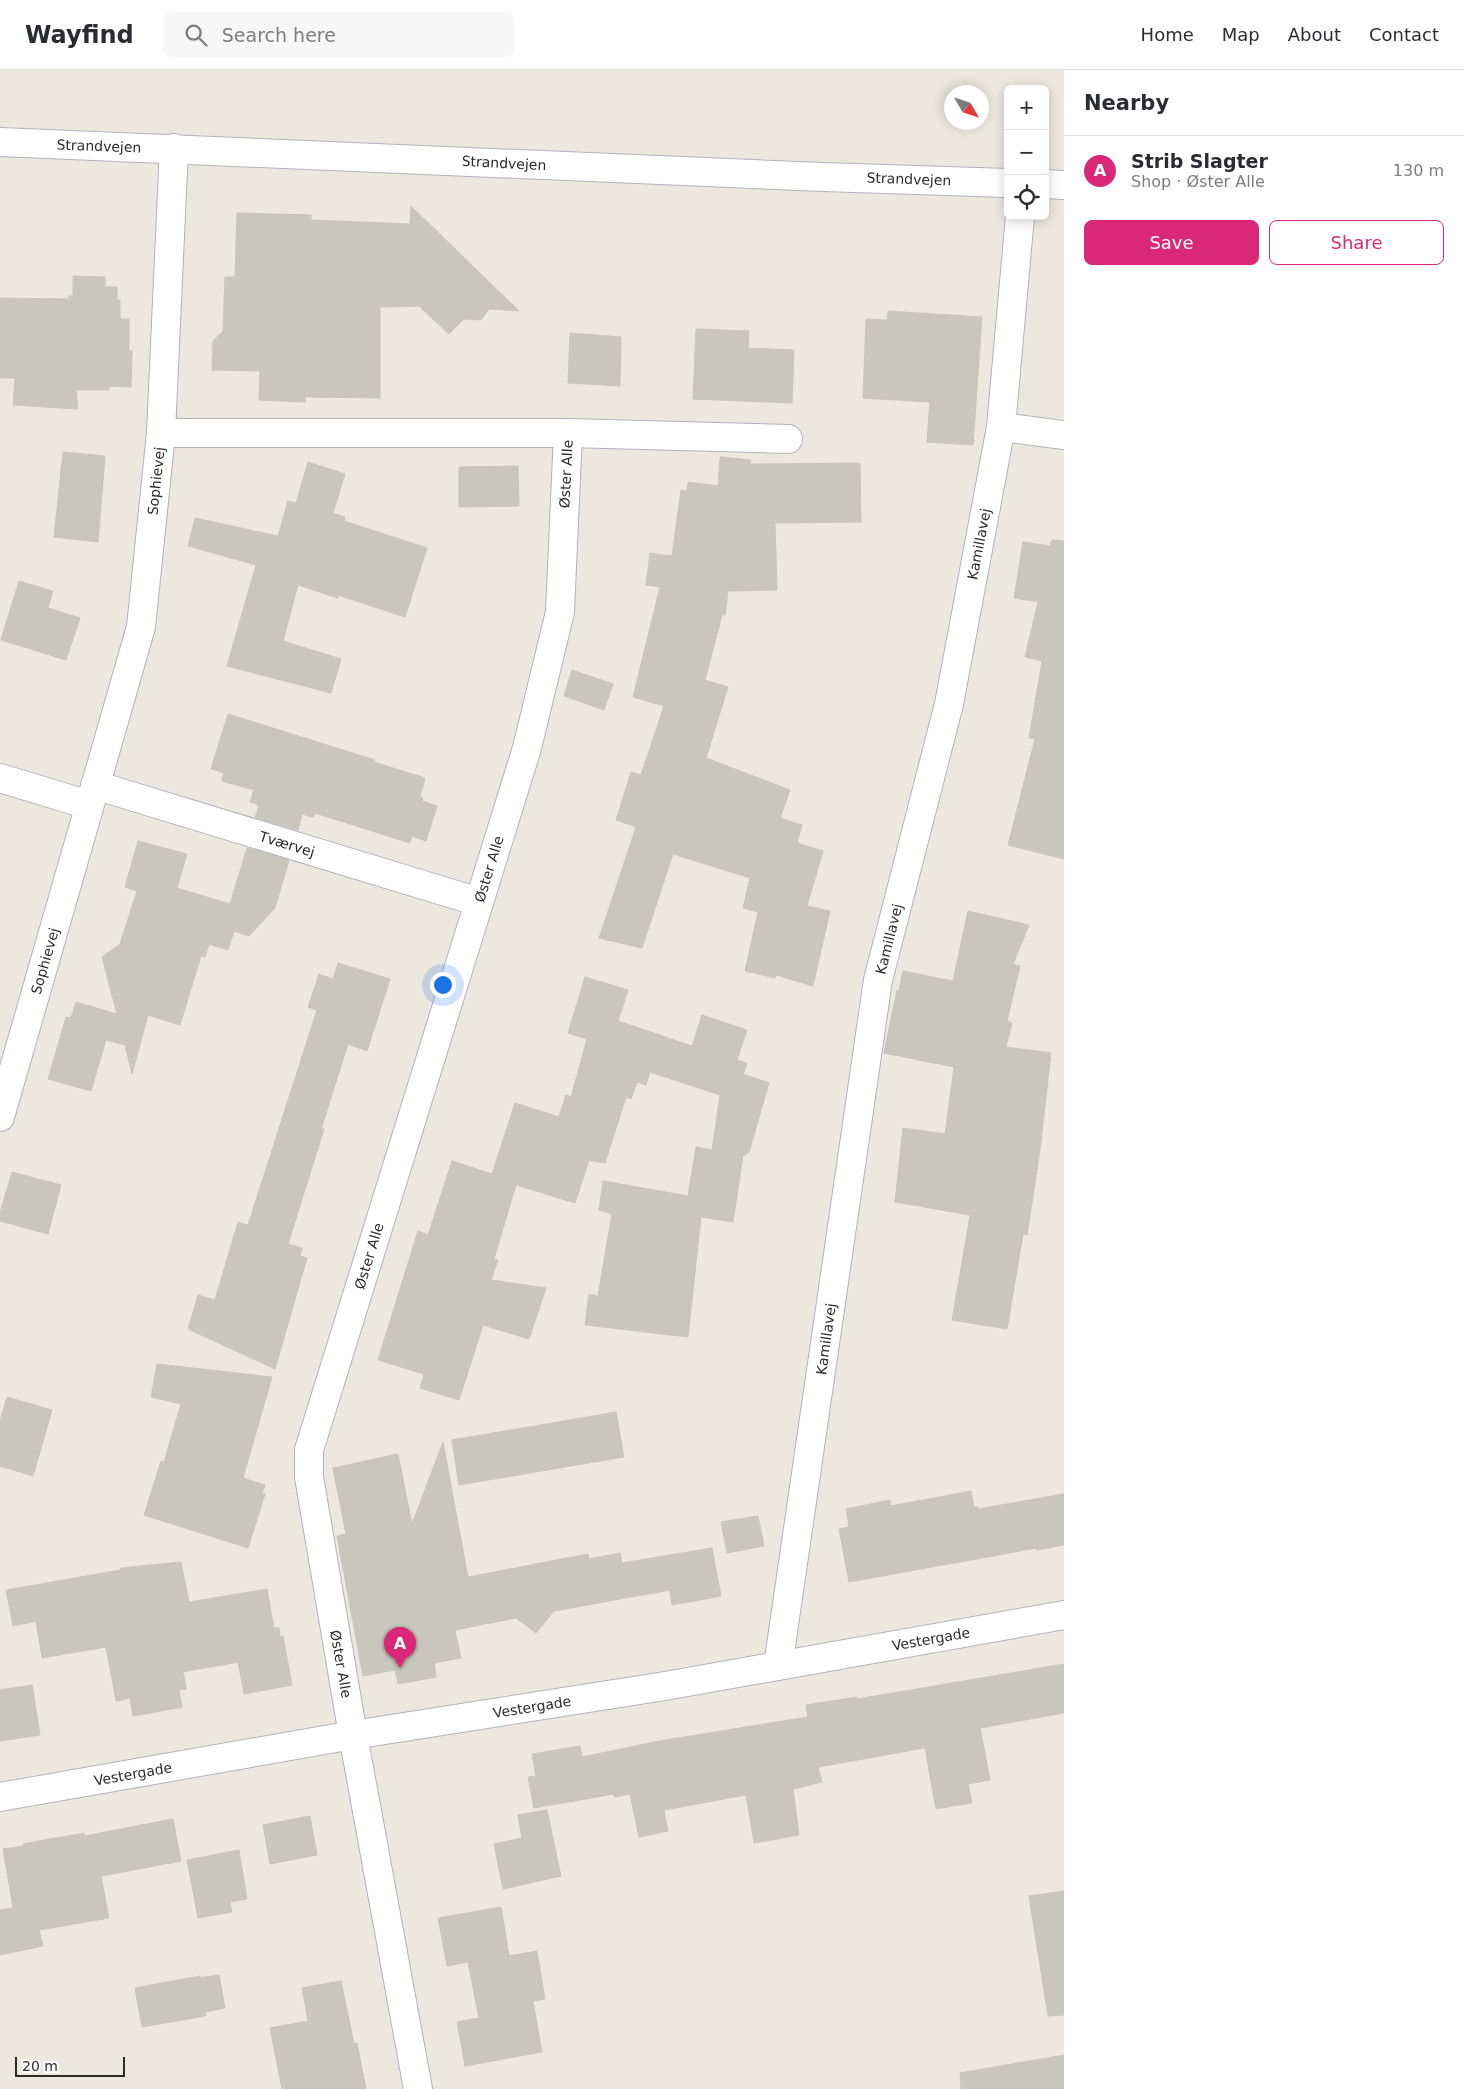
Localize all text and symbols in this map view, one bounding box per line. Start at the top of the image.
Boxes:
search box [164,12,514,57]
text: Wayfind [25,21,134,49]
icon: search [182,21,210,49]
text: Search here [222,24,336,46]
text: Home [1141,24,1194,45]
text: Map [1222,24,1260,45]
text: About [1288,24,1341,45]
text: Contact [1369,24,1439,45]
north arrow [944,85,989,130]
map controls [1004,85,1049,220]
button: + [1004,85,1049,130]
text: Nearby [1084,91,1169,115]
button: − [1004,130,1049,175]
street label: Strandvejen [56,137,142,155]
text: Strib Slagter [1131,150,1268,172]
street label: Strandvejen [461,153,547,173]
text: A [1094,161,1106,180]
text: 130 m [1393,161,1444,180]
street label: Strandvejen [866,170,952,188]
text: Shop · Øster Alle [1131,172,1265,191]
button: locate [1004,175,1049,220]
button: Save [1084,220,1259,265]
button: Share [1269,220,1444,265]
street label: Øster Alle [556,439,576,509]
street label: Sophievej [144,446,168,516]
street label: Kamillavej [964,507,994,581]
street label: Tværvej [256,828,317,860]
street label: Øster Alle [471,834,507,904]
street label: Kamillavej [873,902,905,976]
street label: Sophievej [28,926,62,996]
your location [430,972,456,998]
street label: Øster Alle [351,1221,387,1291]
street label: Kamillavej [813,1302,839,1376]
street label: Vestergade [891,1624,971,1654]
pin: A [384,1627,416,1668]
street label: Øster Alle [327,1629,355,1699]
street label: Vestergade [492,1693,572,1721]
street label: Vestergade [93,1759,173,1789]
scale bar [15,2054,125,2077]
text: 20 m [22,2058,58,2074]

